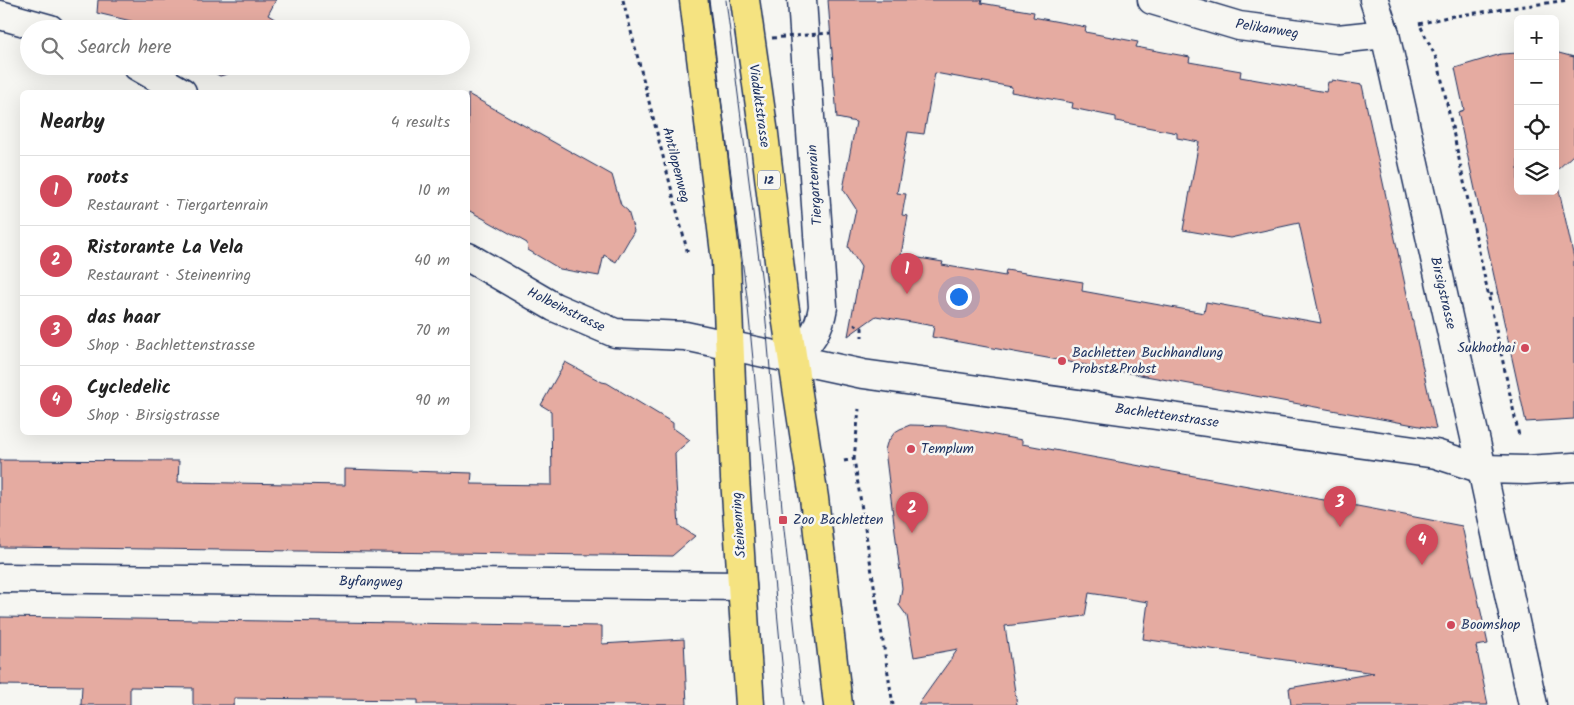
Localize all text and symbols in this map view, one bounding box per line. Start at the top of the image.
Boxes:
street label: Pelikanweg [1234,13,1300,45]
map controls [1514,15,1559,195]
button: + [1514,15,1559,60]
search box [20,20,470,75]
text: Search here [78,33,172,63]
icon: search [38,34,66,62]
button: − [1514,60,1559,105]
street label: Viaduktstrasse [742,63,776,150]
button: locate [1514,105,1559,150]
text: Nearby [40,106,105,139]
text: 4 results [391,110,450,135]
street label: Antilopenweg [656,125,696,205]
street label: Tiergartenrain [801,144,829,226]
button: layers [1514,150,1559,195]
text: roots [87,163,129,193]
road number: 12 [758,170,780,190]
text: 1 [54,178,58,203]
text: 10 m [418,178,450,203]
text: Restaurant · Tiergartenrain [87,193,268,218]
text: Ristorante La Vela [87,233,243,263]
text: 2 [51,248,61,273]
text: 40 m [414,248,450,273]
pin: 1 [891,253,923,294]
street label: Birsigstrasse [1424,255,1462,332]
text: Restaurant · Steinenring [87,263,251,288]
street label: Holbeinstrasse [523,282,609,339]
your location [946,284,972,310]
text: das haar [87,303,160,333]
text: 3 [52,318,60,343]
text: 70 m [415,318,450,343]
text: Shop · Bachlettenstrasse [87,333,255,358]
place label: Sukhothai [1458,337,1516,359]
place label: Bachletten Buchhandlung Probst&Probst [1072,342,1223,380]
marker: Sukhothai [1519,342,1531,354]
marker: Bachletten Buchhandlung Probst&Probst [1056,355,1068,367]
text: Cycledelic [87,373,171,403]
text: 4 [52,388,60,413]
text: 90 m [415,388,450,413]
street label: Bachlettenstrasse [1114,398,1221,434]
text: Shop · Birsigstrasse [87,403,220,428]
place label: Templum [921,438,974,460]
marker: Templum [905,443,917,455]
pin: 3 [1324,486,1356,527]
street label: Steinenring [726,491,752,559]
pin: 2 [896,492,928,533]
place label: Zoo Bachletten [793,509,884,531]
marker: Zoo Bachletten [777,514,789,526]
pin: 4 [1406,524,1438,565]
street label: Byfangweg [339,570,403,594]
place label: Boomshop [1461,614,1521,636]
marker: Boomshop [1445,619,1457,631]

